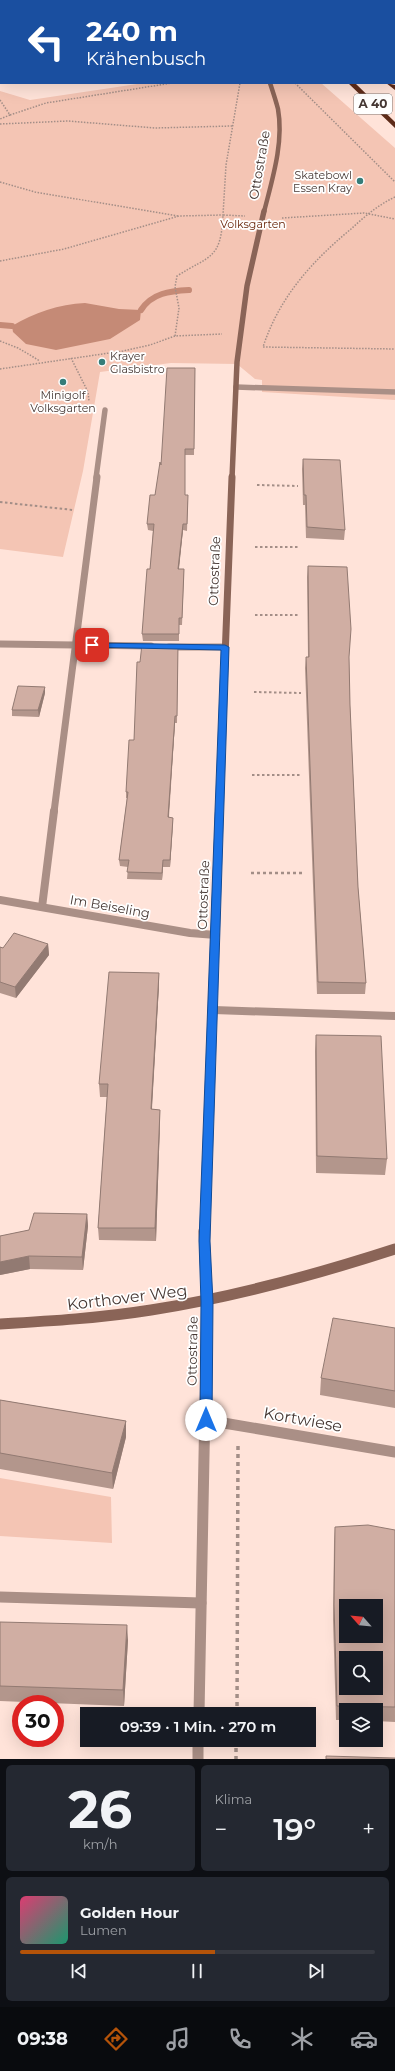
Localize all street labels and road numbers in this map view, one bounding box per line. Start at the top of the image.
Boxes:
road number: A 40 [354,94,392,114]
street label: Ottostraße [245,129,273,201]
street label: Ottostraße [205,536,223,606]
street label: Ottostraße [194,860,212,930]
street label: Im Beiseling [69,891,151,921]
street label: Korthover Weg [66,1281,188,1314]
street label: Ottostraße [183,1316,201,1386]
street label: Kortwiese [262,1403,344,1436]

